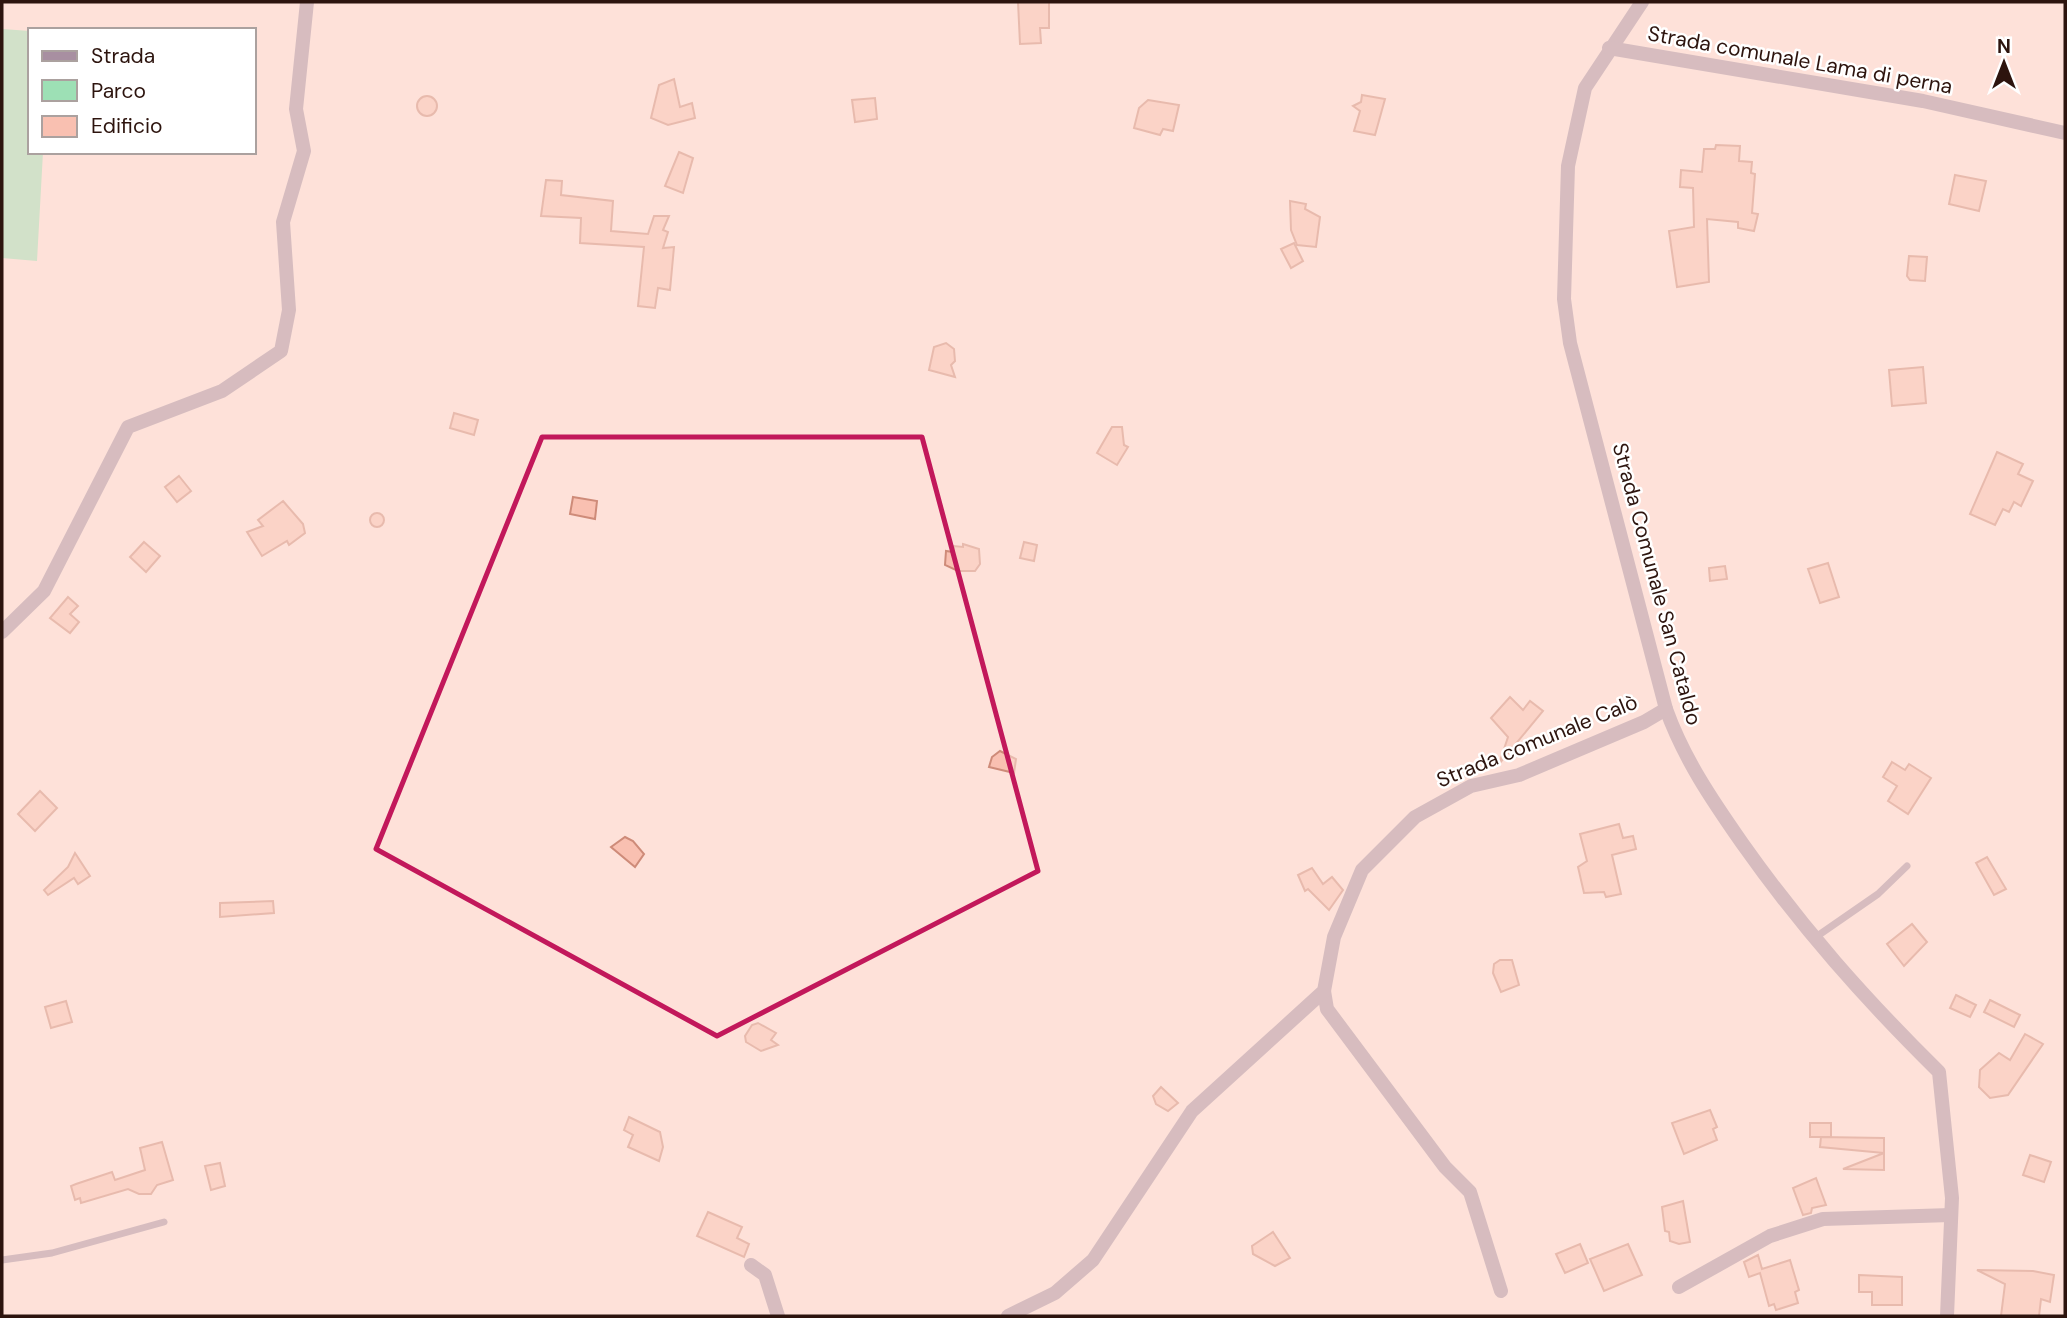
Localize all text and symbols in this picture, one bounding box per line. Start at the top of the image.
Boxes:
street label: Strada comunale Lama di perna [1645,19,1955,101]
legend [28,28,256,154]
north arrow [1969,28,2039,98]
text: N [1997,34,2011,59]
text: Strada [91,42,155,70]
text: Parco [91,77,146,105]
text: Edificio [91,112,162,140]
street label: Strada Comunale San Cataldo [1606,440,1708,728]
street label: Strada comunale Calò [1432,688,1642,794]

